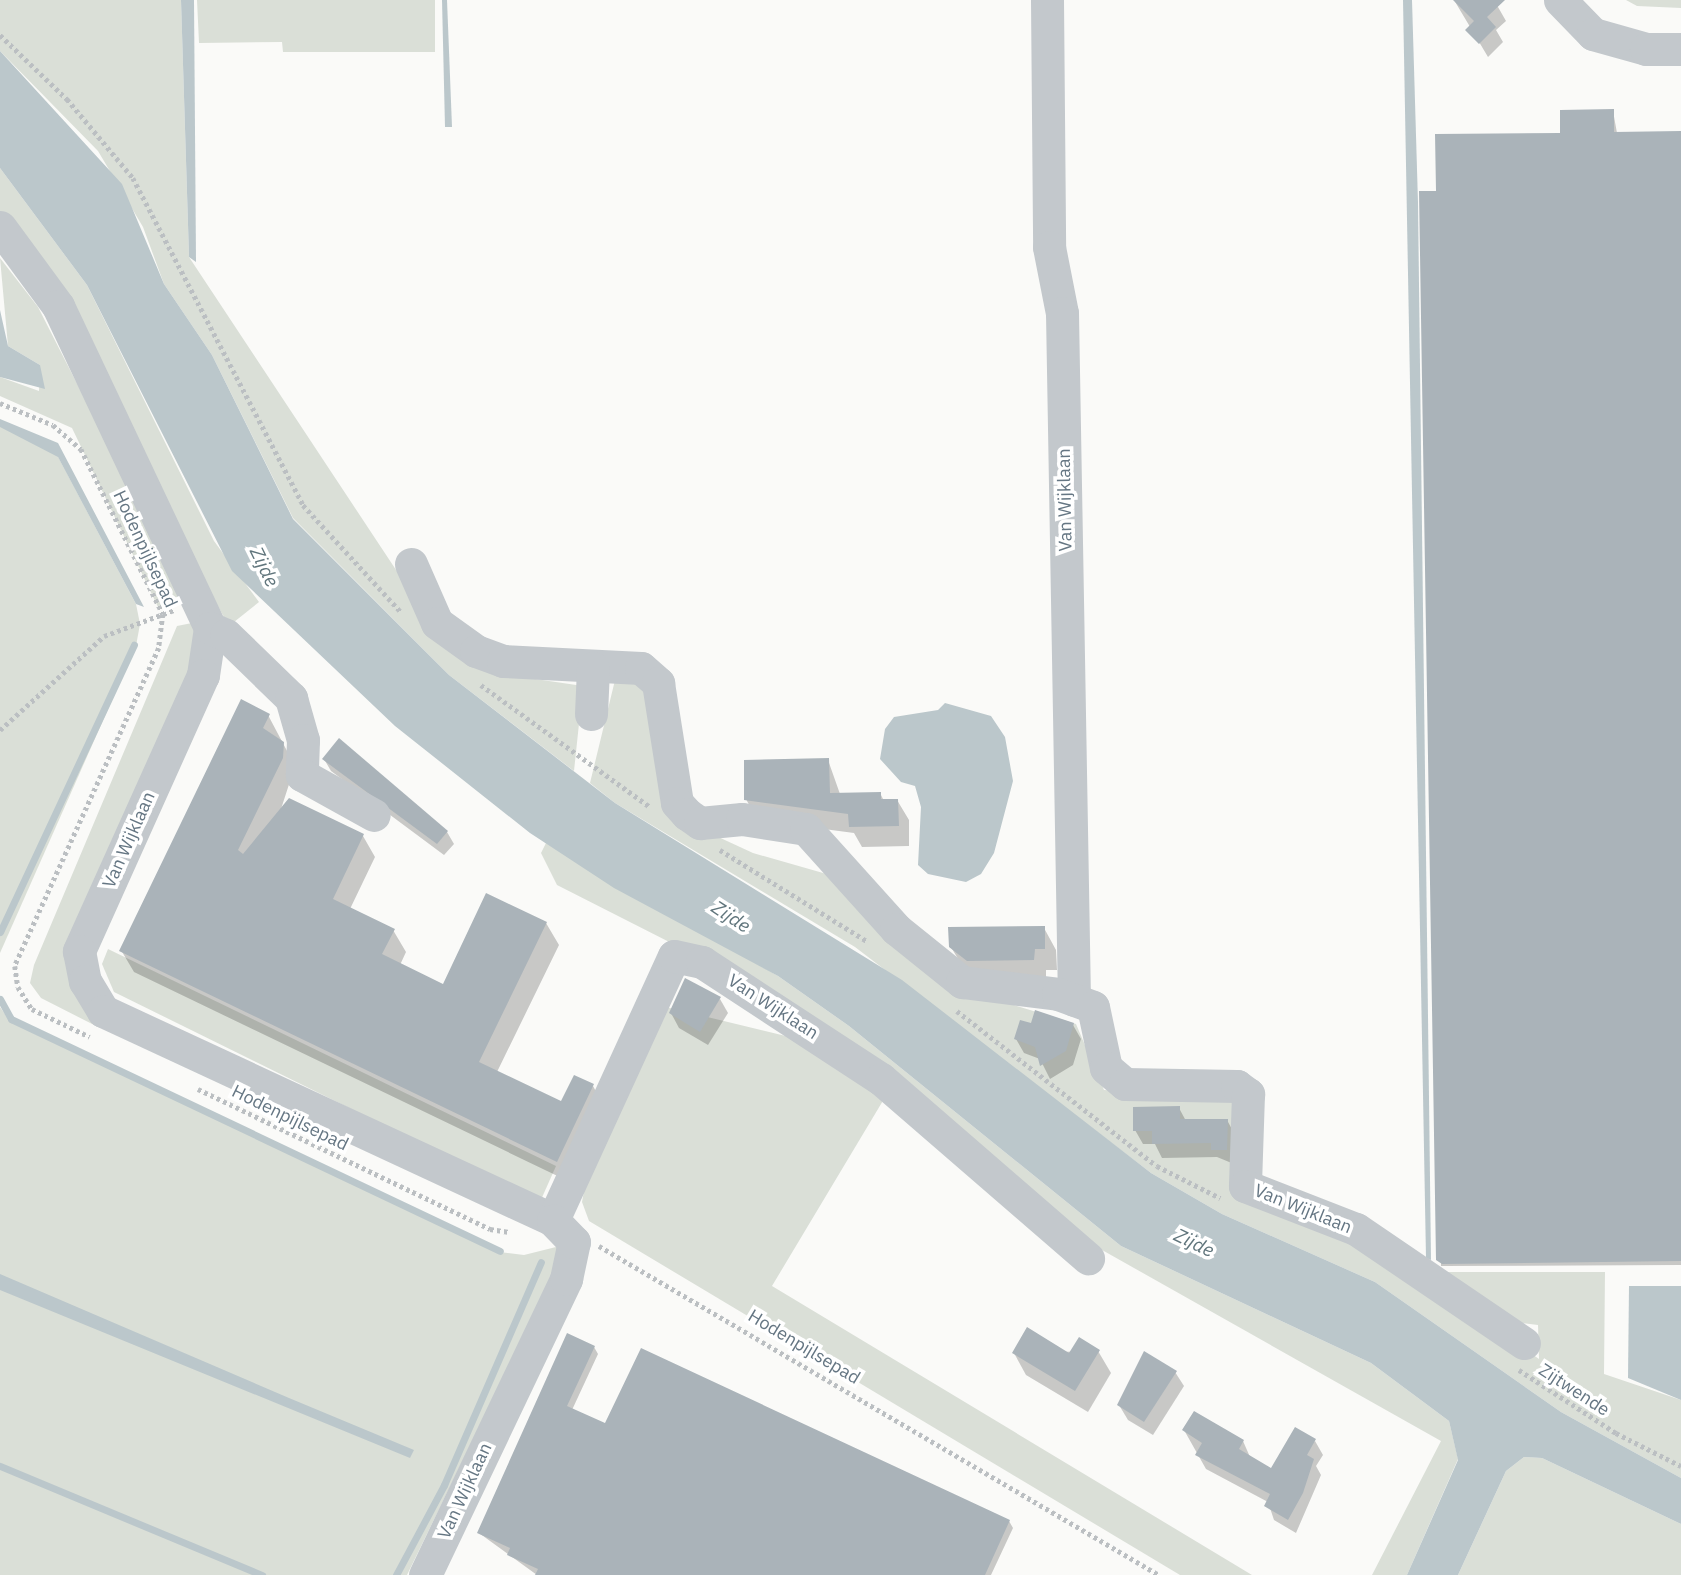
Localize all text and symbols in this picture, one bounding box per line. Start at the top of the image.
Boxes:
street label: Van Wijklaan [1053,448,1077,552]
street label: Hodenpijlsepad [108,487,182,611]
water label: Zijde [245,543,283,591]
street label: Van Wijklaan [98,788,160,892]
water label: Zijde [707,896,755,938]
street label: Van Wijklaan [724,970,822,1044]
street label: Hodenpijlsepad [228,1080,352,1156]
street label: Van Wijklaan [1251,1180,1355,1238]
water label: Zijde [1170,1224,1218,1262]
street label: Hodenpijlsepad [744,1305,864,1389]
street label: Zijtwende [1535,1359,1613,1421]
street label: Van Wijklaan [433,1440,497,1542]

